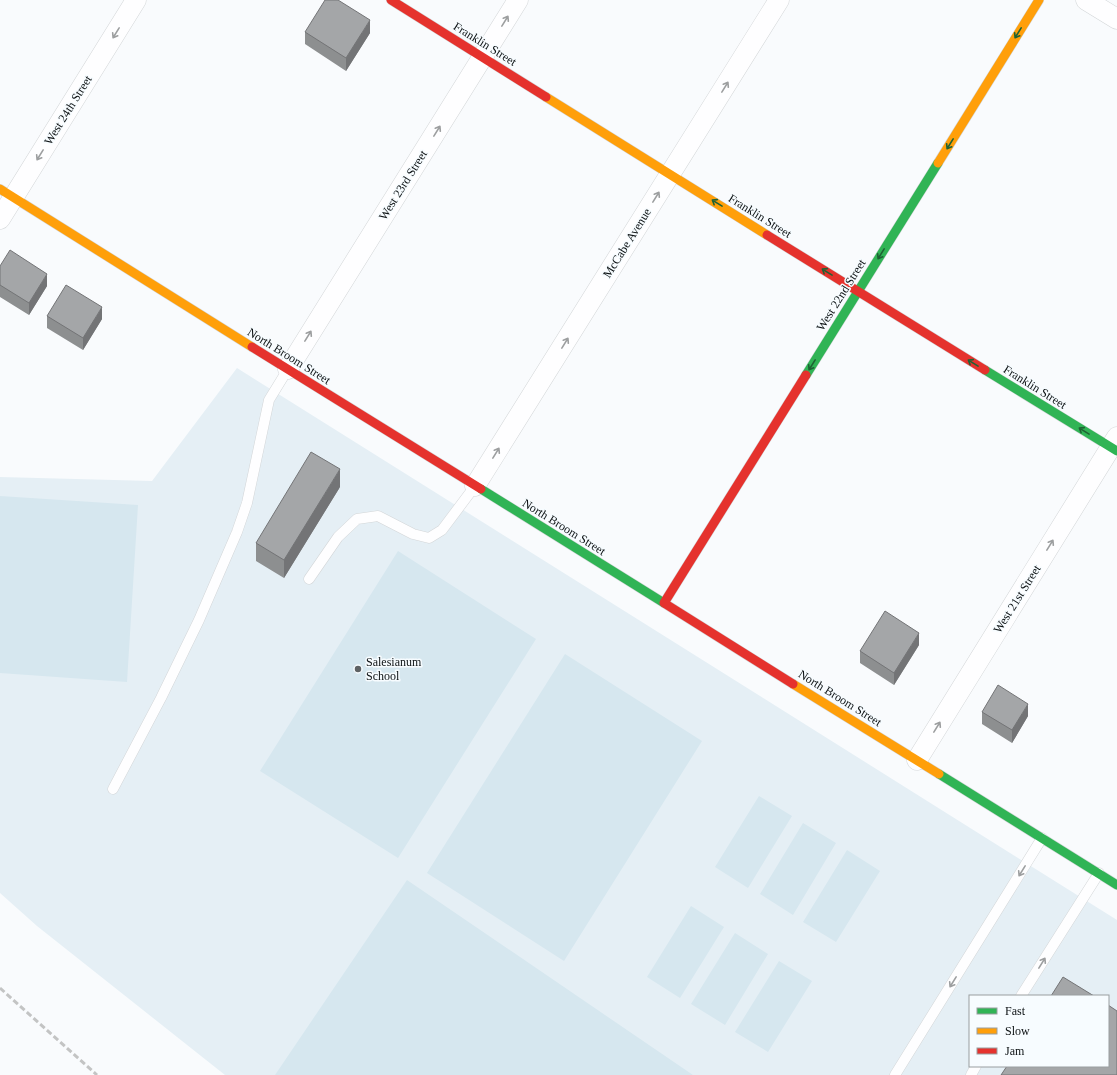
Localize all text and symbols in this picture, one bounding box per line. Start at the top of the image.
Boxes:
one-way arrow [501,15,510,26]
street label: Franklin Street [451,19,520,69]
one-way arrow [112,27,120,38]
one-way arrow [1014,27,1022,38]
street label: West 24th Street [41,72,95,147]
one-way arrow [721,82,729,93]
one-way arrow [433,125,441,137]
one-way arrow [945,138,953,150]
street label: West 23rd Street [376,147,430,222]
one-way arrow [36,149,44,160]
street label: Franklin Street [726,191,795,241]
one-way arrow [652,192,660,203]
one-way arrow [712,199,723,207]
street label: McCabe Avenue [600,206,654,280]
one-way arrow [877,248,885,259]
street label: West 22nd Street [813,256,869,333]
one-way arrow [821,268,833,276]
street label: North Broom Street [245,325,334,388]
one-way arrow [305,330,313,342]
one-way arrow [561,338,569,349]
one-way arrow [967,358,979,366]
one-way arrow [808,359,817,370]
street label: Franklin Street [1001,362,1070,412]
one-way arrow [1079,427,1090,435]
one-way arrow [492,448,500,459]
street label: North Broom Street [520,496,609,559]
one-way arrow [1046,540,1054,551]
street label: West 21st Street [990,562,1044,636]
place label: Salesianum School [366,655,422,683]
marker: Salesianum School [353,664,363,674]
street label: North Broom Street [796,667,885,730]
one-way arrow [933,722,941,733]
one-way arrow [1017,865,1025,877]
one-way arrow [1038,958,1046,969]
one-way arrow [949,976,957,987]
legend [969,995,1109,1067]
text: Fast [1005,1004,1026,1018]
text: Slow [1005,1024,1030,1038]
text: Jam [1005,1044,1025,1058]

